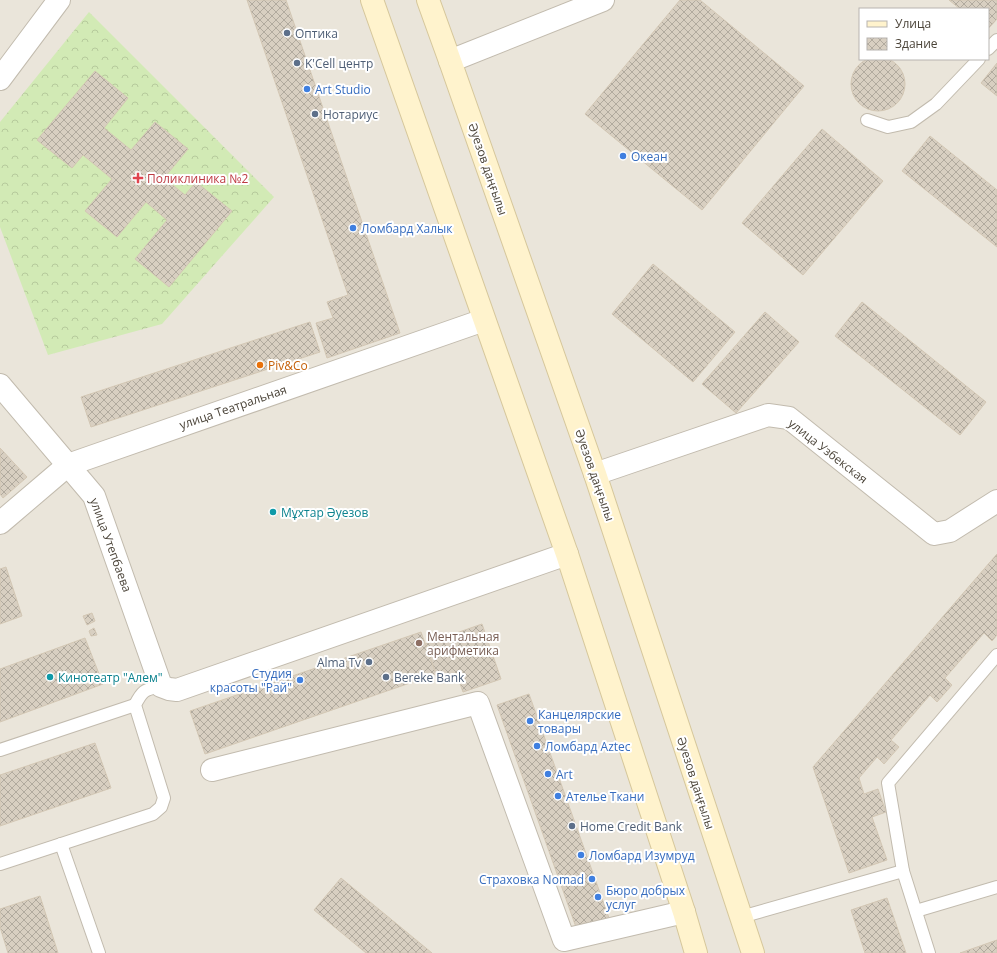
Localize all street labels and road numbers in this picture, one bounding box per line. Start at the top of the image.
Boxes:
street label: Әуезов даңғылы [464,121,512,217]
street label: улица Театральная [177,381,289,433]
street label: улица Узбекская [785,415,871,487]
street label: Әуезов даңғылы [571,427,619,523]
street label: улица Утепбаева [86,496,136,594]
street label: Әуезов даңғылы [673,735,719,831]

